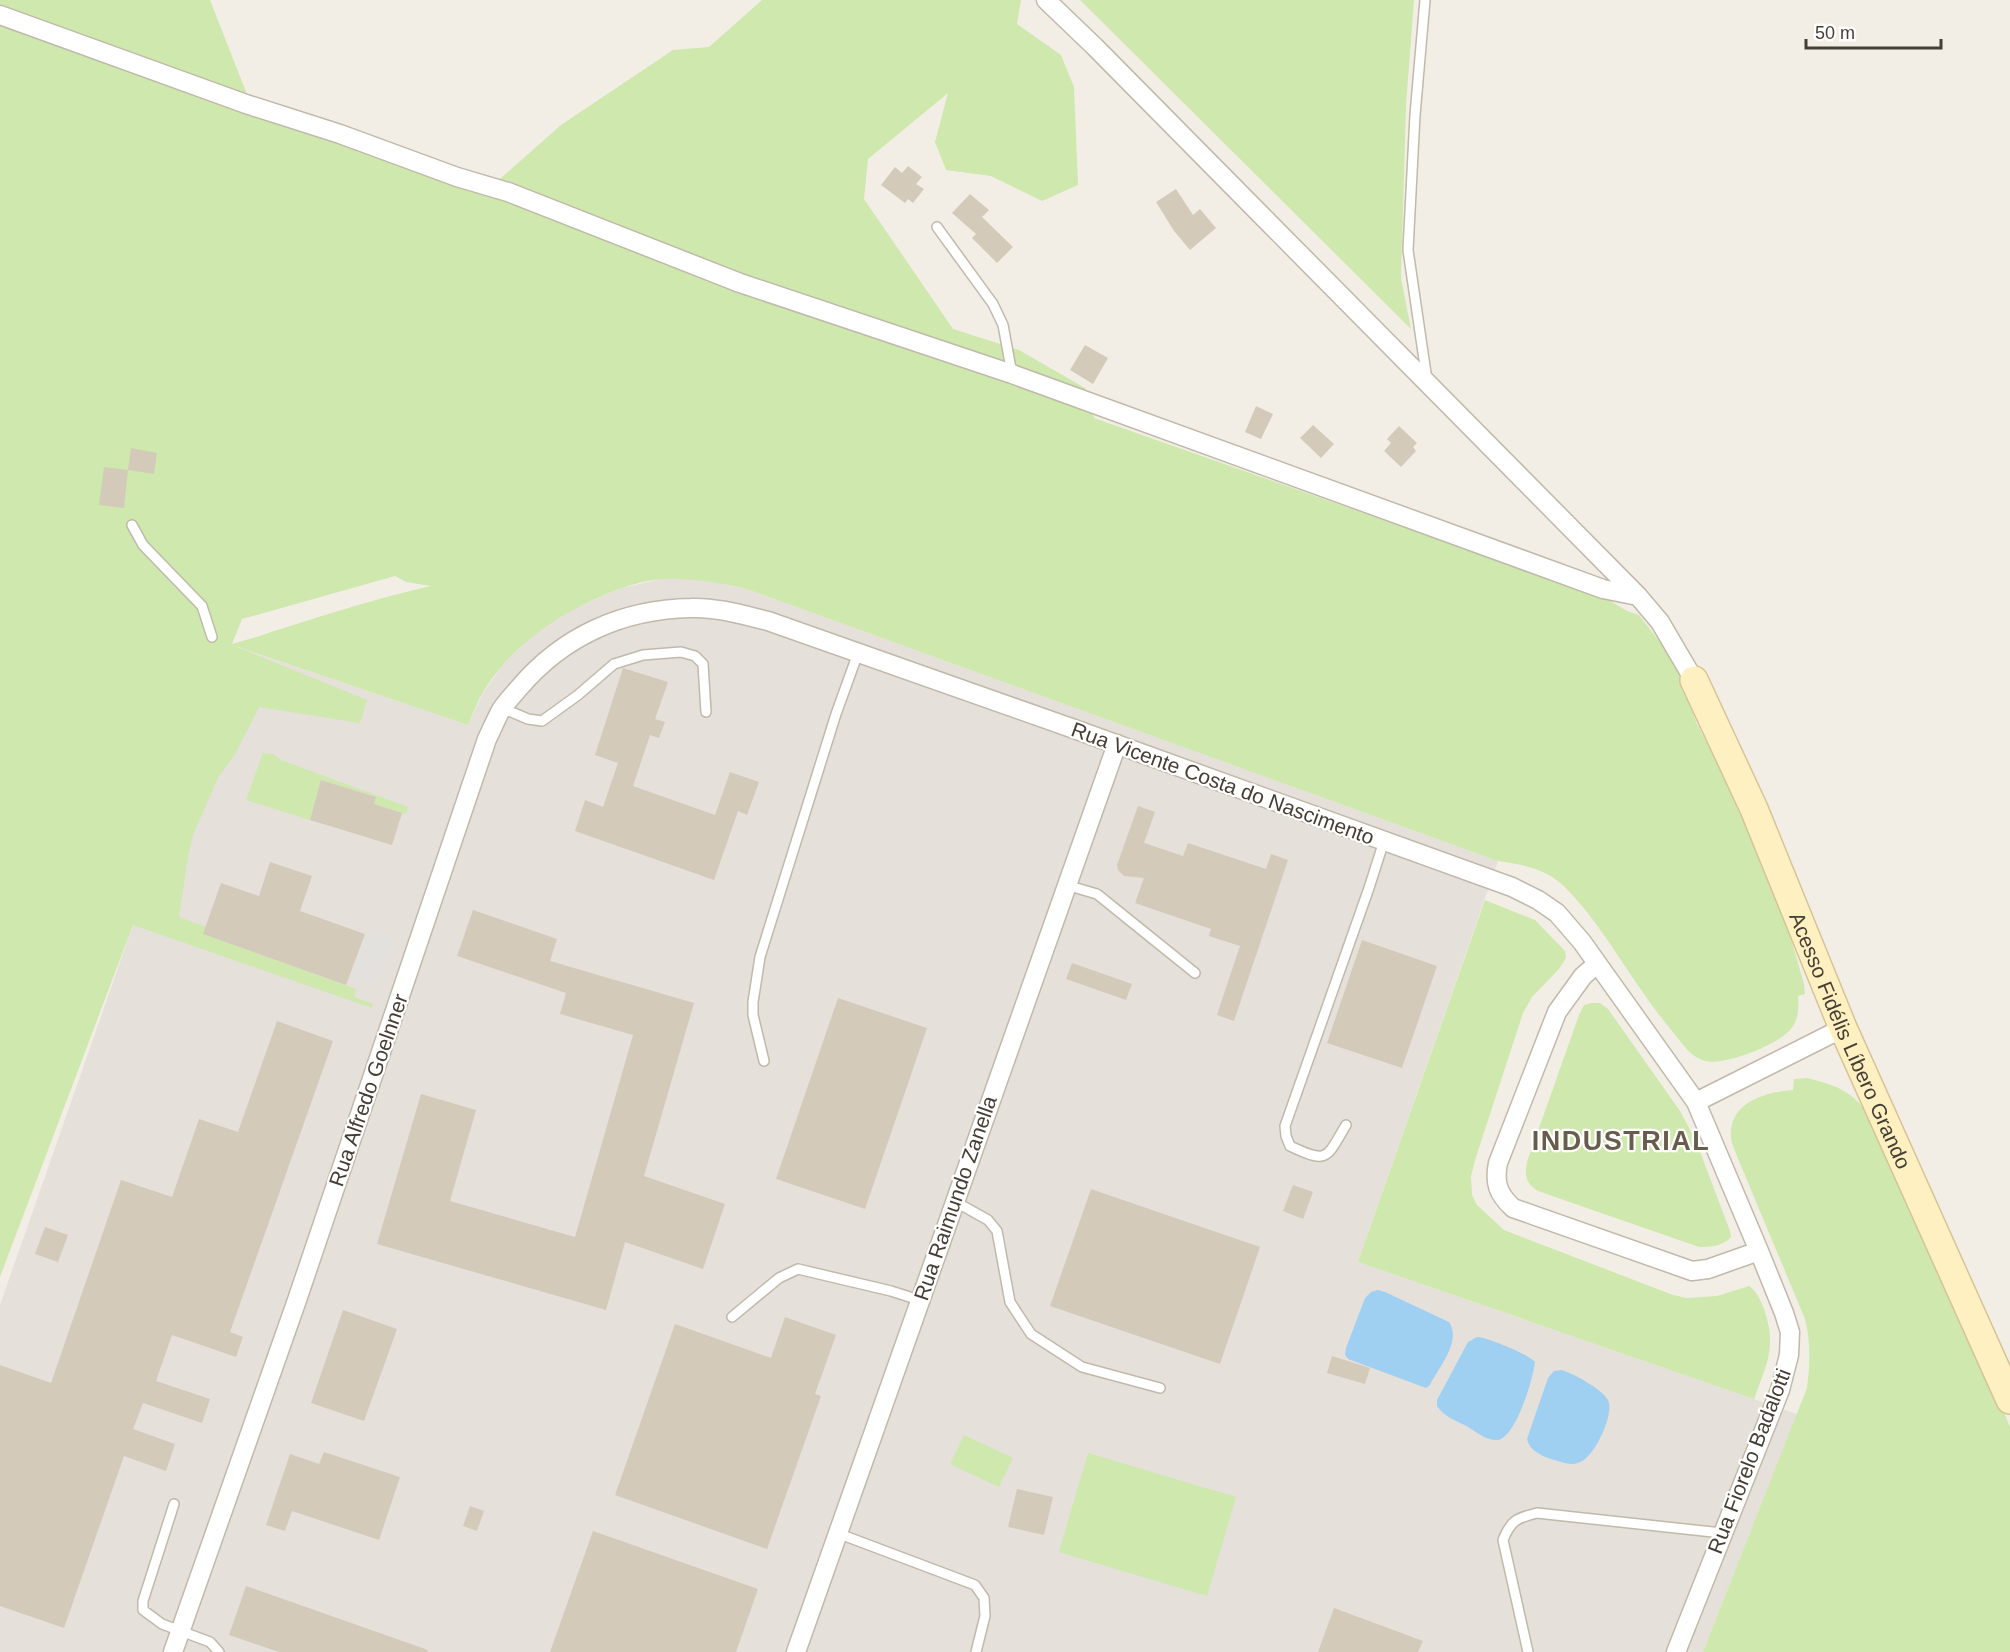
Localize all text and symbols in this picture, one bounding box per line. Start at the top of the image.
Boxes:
scale bar [1806,12,1941,50]
text: 50 m [1815,23,1855,43]
street label: Rua Vicente Costa do Nascimento [1068,717,1378,849]
street label: Acesso Fidélis Líbero Grando [1786,909,1916,1172]
street label: Rua Alfredo Goelnner [324,991,412,1189]
street label: Rua Raimundo Zanella [909,1092,1001,1303]
district label: INDUSTRIAL [1532,1126,1710,1156]
street label: Rua Fiorelo Badalotti [1703,1365,1795,1557]

